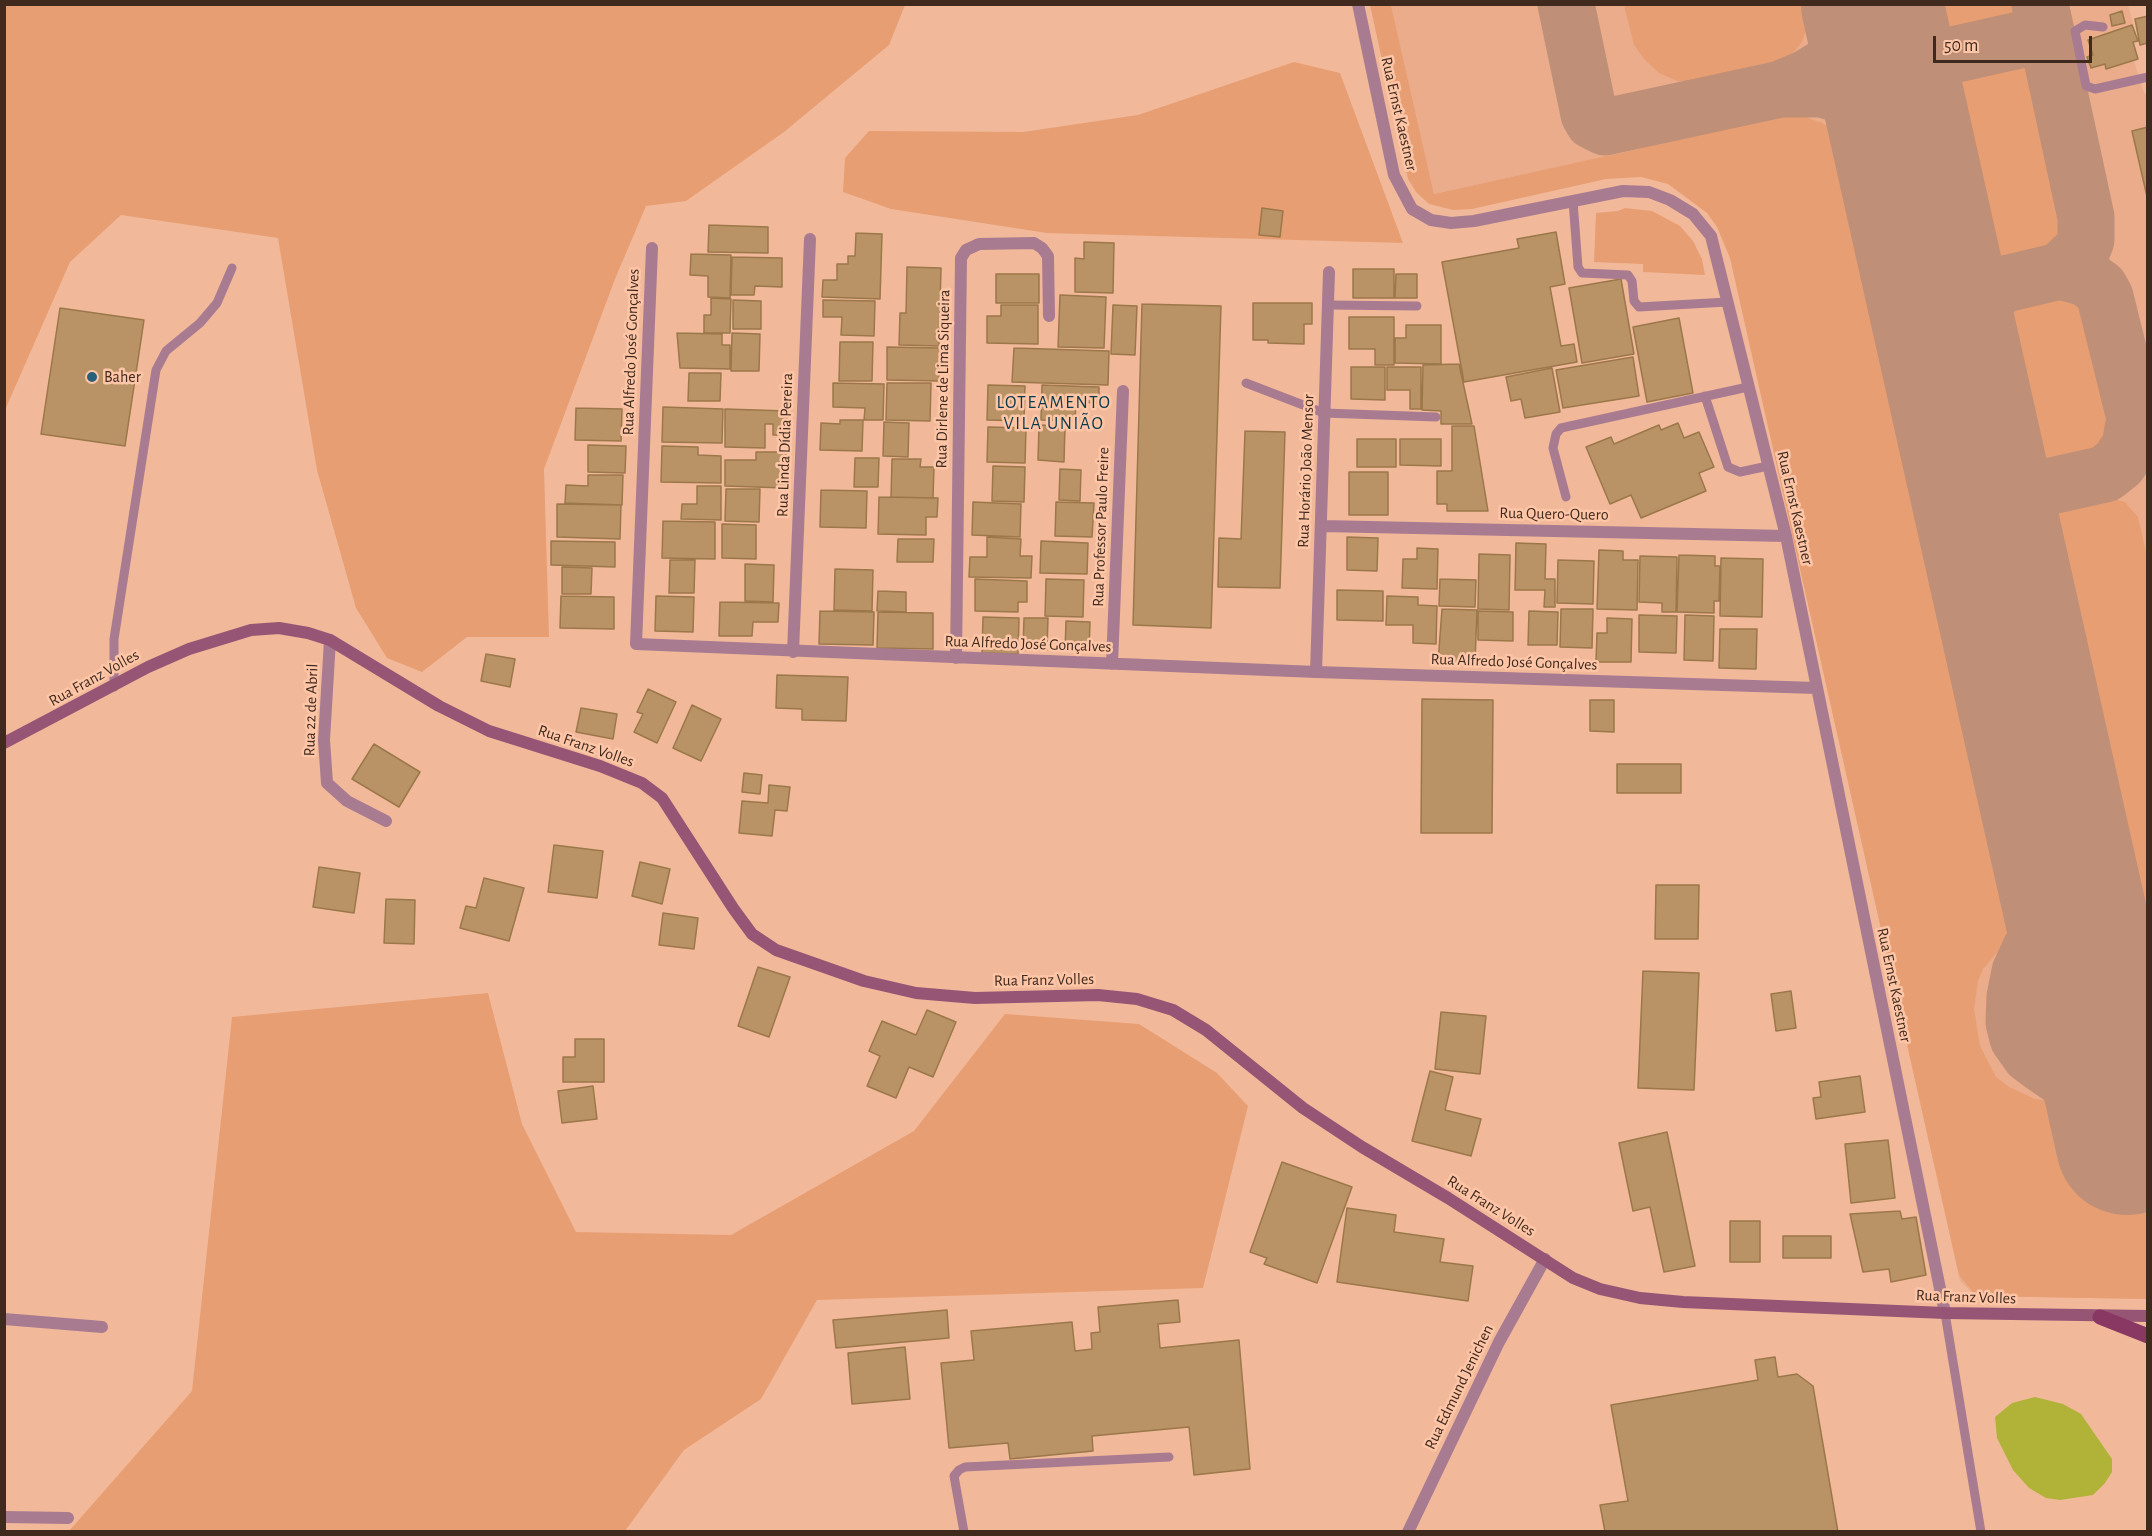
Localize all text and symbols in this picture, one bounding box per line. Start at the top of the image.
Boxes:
scale bar [1936,24,2095,62]
text: 50 m [1944,37,1978,55]
street label: Rua Ernst Kaestner [1377,55,1421,173]
street label: Rua Alfredo José Gonçalves [618,268,644,436]
street label: Rua Dirlene de Lima Siqueira [932,289,954,469]
place label: Baher [104,367,141,387]
marker: Baher [85,370,99,384]
street label: Rua Linda Dídia Pereira [773,373,797,517]
district label: LOTEAMENTO VILA UNIÃO [997,392,1111,434]
street label: Rua Horário João Mensor [1294,394,1318,548]
street label: Rua Professor Paulo Freire [1089,447,1113,607]
street label: Rua Ernst Kaestner [1773,449,1817,567]
street label: Rua Quero-Quero [1499,503,1609,525]
street label: Rua Alfredo José Gonçalves [944,631,1112,657]
street label: Rua Franz Volles [46,645,142,711]
street label: Rua Alfredo José Gonçalves [1430,649,1598,675]
street label: Rua 22 de Abril [300,663,322,757]
street label: Rua Franz Volles [536,721,636,771]
street label: Rua Ernst Kaestner [1872,926,1916,1044]
street label: Rua Franz Volles [994,970,1094,990]
street label: Rua Franz Volles [1443,1171,1539,1241]
street label: Rua Franz Volles [1916,1286,2016,1308]
street label: Rua Edmund Jenichen [1420,1321,1498,1453]

